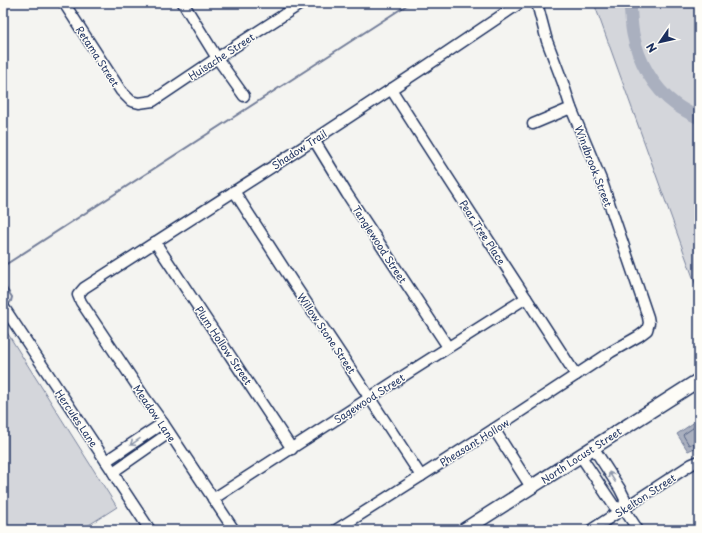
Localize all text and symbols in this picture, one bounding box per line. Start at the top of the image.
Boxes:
north arrow [640,22,680,62]
street label: Retama Street [73,23,123,89]
street label: Huisache Street [185,29,257,83]
text: N [642,39,661,56]
street label: Windbrook Street [572,123,616,209]
street label: Shadow Trail [268,125,330,172]
street label: Pear Tree Place [456,197,510,267]
street label: Tanglewood Street [349,202,411,286]
street label: Willow Stone Street [294,290,360,376]
street label: Plum Hollow Street [192,302,256,388]
street label: Sagewood Street [331,370,407,426]
street label: Meadow Lane [130,381,180,445]
street label: Hercules Lane [52,386,102,450]
street label: Pheasant Hollow [436,414,512,469]
street label: North Locust Street [538,423,624,487]
one-way arrow [129,438,140,446]
street label: Skelton Street [612,470,678,520]
one-way arrow [608,471,616,483]

